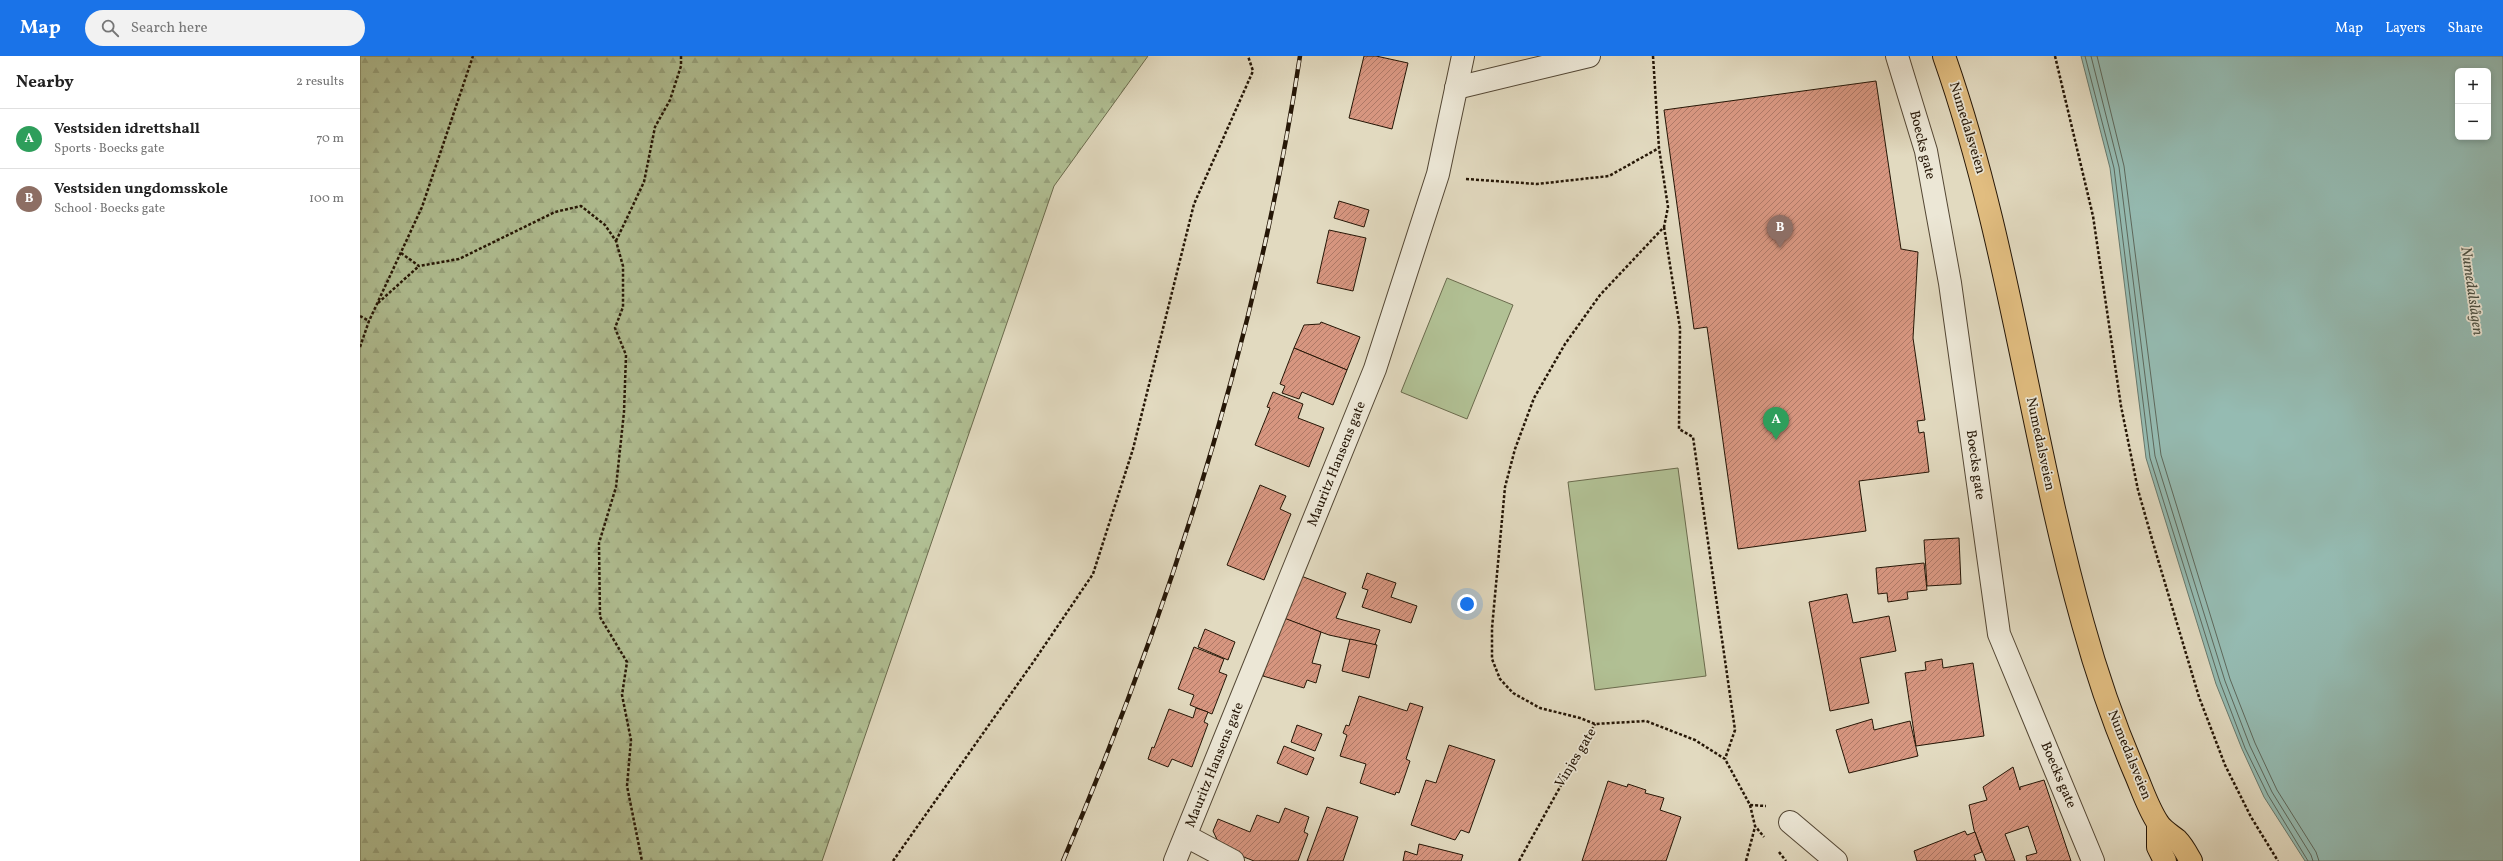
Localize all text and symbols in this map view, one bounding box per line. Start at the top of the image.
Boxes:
search box [85,10,365,46]
text: Map [20,15,61,41]
icon: search [99,17,121,39]
text: Search here [131,18,208,39]
text: Map [2335,19,2363,38]
text: Layers [2385,19,2425,38]
text: Share [2447,19,2483,38]
map controls [2455,68,2491,140]
button: + [2455,68,2491,104]
text: Nearby [16,71,74,94]
text: 2 results [296,73,344,91]
street label: Numedalsveien [1944,80,1990,176]
button: − [2455,104,2491,140]
street label: Boecks gate [1904,109,1940,182]
text: Vestsiden idrettshall [54,119,200,140]
text: A [24,130,34,148]
text: 70 m [316,130,344,148]
text: Sports · Boecks gate [54,140,164,158]
text: Vestsiden ungdomsskole [54,179,228,200]
text: B [25,190,33,208]
text: 100 m [309,190,344,208]
text: School · Boecks gate [54,200,165,218]
pin: B [1767,215,1793,248]
water label: Numedalslågen [2454,245,2488,337]
street label: Numedalsveien [2021,395,2059,493]
street label: Mauritz Hansens gate [1303,398,1371,530]
pin: A [1763,407,1789,440]
street label: Boecks gate [1961,429,1989,502]
your location [1457,594,1477,614]
street label: Mauritz Hansens gate [1181,699,1249,831]
street label: Numedalsveien [2102,707,2156,803]
street label: Vinjes gate [1551,724,1601,791]
street label: Boecks gate [2035,739,2081,811]

